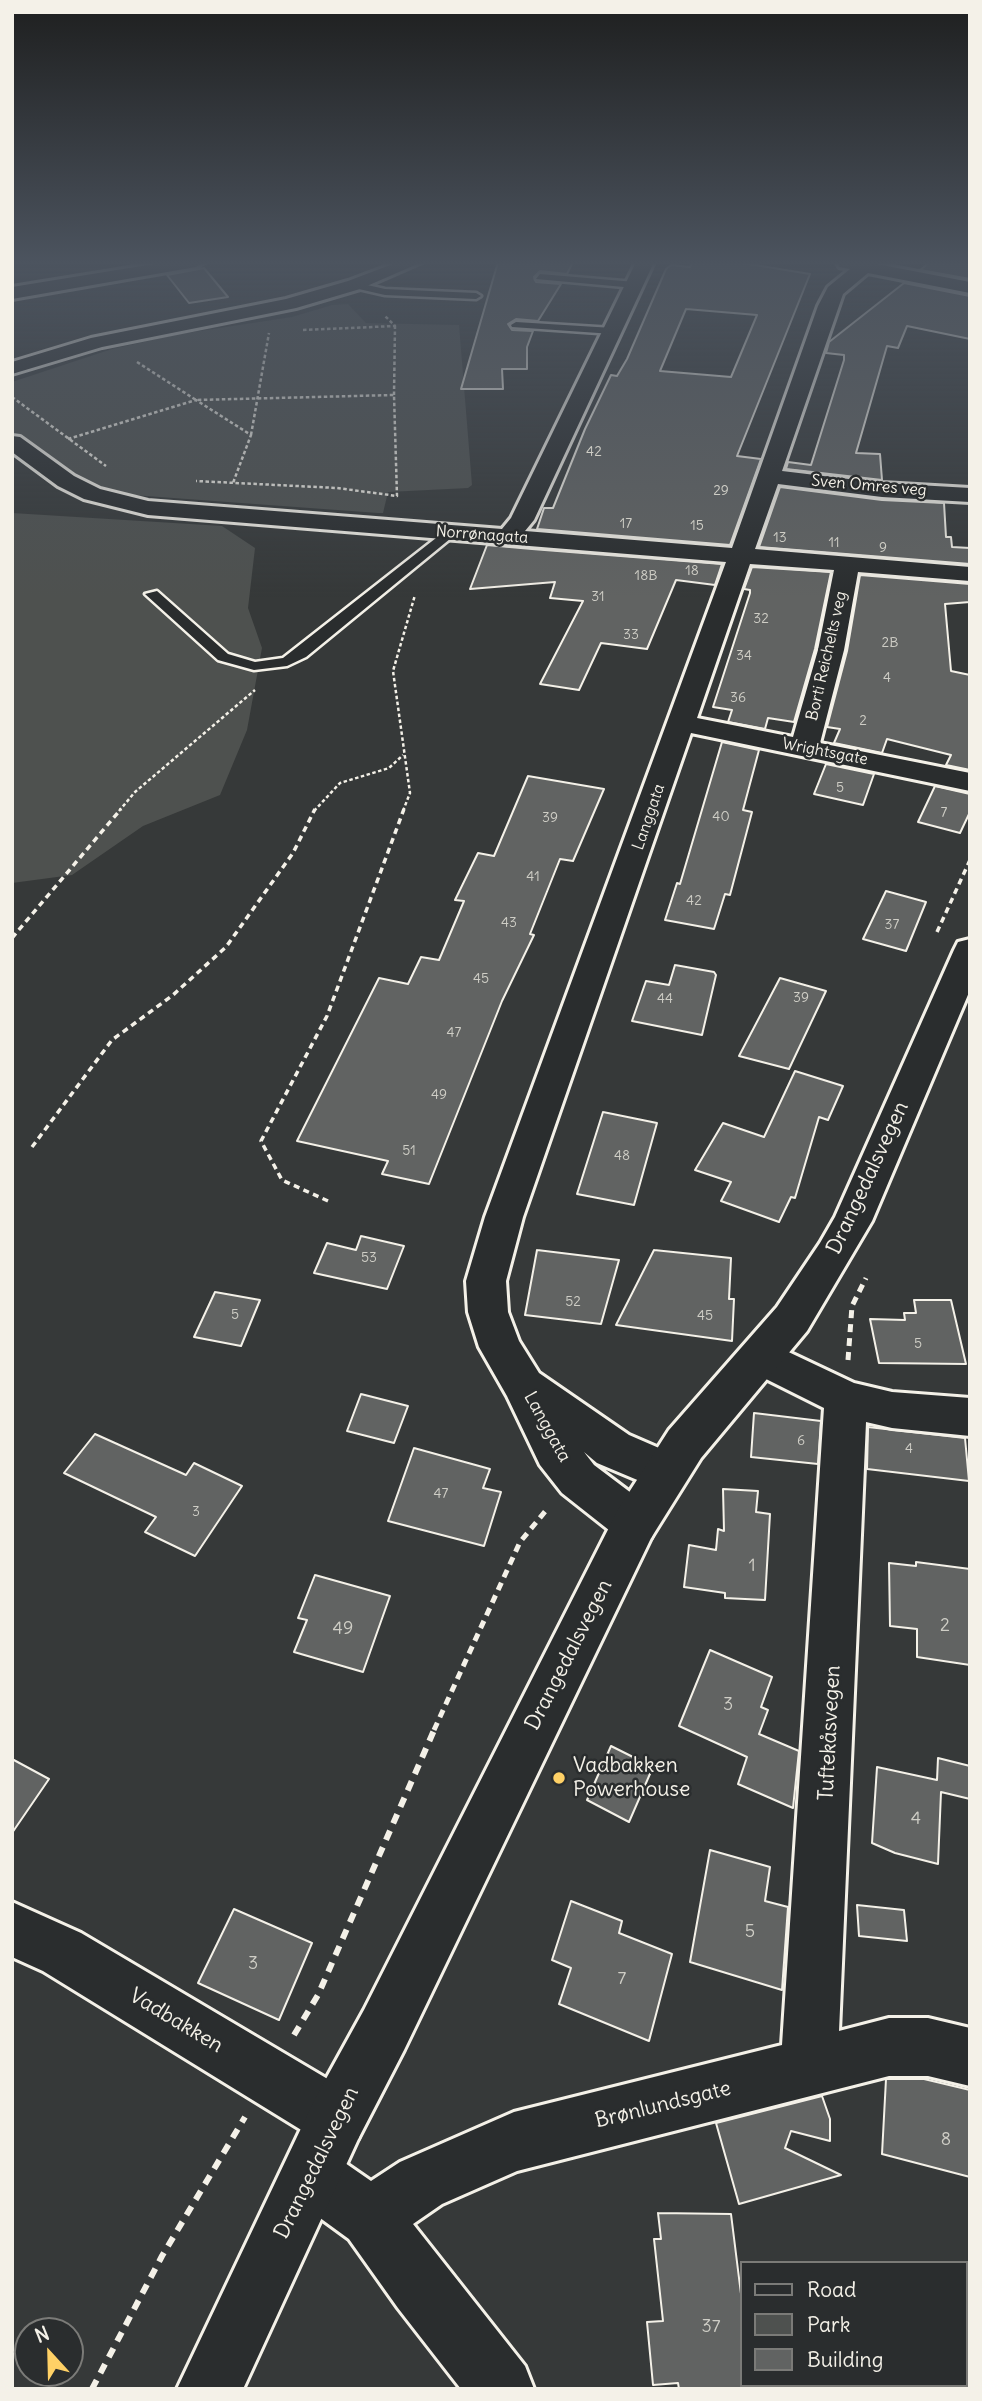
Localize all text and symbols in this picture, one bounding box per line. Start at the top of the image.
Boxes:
house number: 42 [586,444,602,460]
street label: Sven Omres veg [811,471,927,501]
house number: 29 [713,483,729,499]
house number: 17 [620,516,632,532]
house number: 15 [690,518,704,534]
street label: Norrønagata [435,522,529,548]
house number: 13 [773,530,787,546]
house number: 11 [828,535,840,551]
house number: 9 [879,540,887,556]
house number: 18 [685,563,699,579]
house number: 18B [635,568,657,584]
house number: 31 [591,589,605,605]
street label: Borti Reichelts veg [803,589,851,723]
house number: 32 [753,611,769,627]
house number: 33 [623,627,639,643]
house number: 2B [882,635,898,651]
house number: 34 [736,648,752,664]
house number: 4 [883,670,891,686]
house number: 36 [730,690,746,706]
house number: 2 [859,713,867,729]
street label: Wrightsgate [781,734,869,770]
house number: 5 [836,780,844,796]
street label: Langgata [629,781,669,853]
house number: 7 [941,805,947,821]
house number: 40 [712,809,730,825]
house number: 39 [542,810,558,826]
house number: 41 [526,869,540,885]
house number: 42 [686,893,702,909]
house number: 43 [501,915,517,931]
house number: 37 [885,917,899,933]
house number: 45 [473,971,489,987]
house number: 39 [793,990,809,1006]
house number: 44 [657,991,673,1007]
house number: 47 [447,1025,461,1041]
house number: 49 [431,1087,447,1103]
street label: Drangedalsvegen [822,1098,914,1258]
house number: 51 [402,1143,416,1159]
house number: 48 [614,1148,630,1164]
house number: 53 [361,1250,377,1266]
house number: 52 [565,1294,581,1310]
house number: 5 [231,1307,239,1323]
house number: 45 [697,1308,713,1324]
house number: 5 [914,1336,922,1352]
street label: Langgata [519,1388,575,1466]
house number: 6 [797,1433,805,1449]
house number: 4 [905,1441,913,1457]
house number: 47 [434,1486,448,1502]
house number: 3 [192,1504,200,1520]
house number: 1 [748,1555,756,1577]
street label: Drangedalsvegen [520,1575,618,1735]
house number: 2 [940,1615,950,1637]
house number: 49 [333,1618,353,1640]
street label: Tuftekåsvegen [814,1665,846,1801]
house number: 3 [723,1694,733,1716]
place label: Vadbakken Powerhouse [573,1753,690,1803]
marker: Vadbakken Powerhouse [551,1770,567,1786]
house number: 4 [911,1808,921,1830]
house number: 5 [745,1921,755,1943]
house number: 3 [248,1953,258,1975]
house number: 7 [618,1968,626,1990]
street label: Vadbakken [125,1983,227,2059]
street label: Brønlundsgate [593,2076,733,2134]
street label: Drangedalsvegen [269,2083,365,2243]
house number: 8 [941,2129,951,2151]
legend [740,2261,968,2387]
text: Road [807,2276,856,2303]
text: Park [807,2311,850,2338]
house number: 37 [701,2316,721,2338]
north arrow [14,2317,84,2387]
text: N [31,2321,52,2348]
text: Building [807,2346,883,2373]

